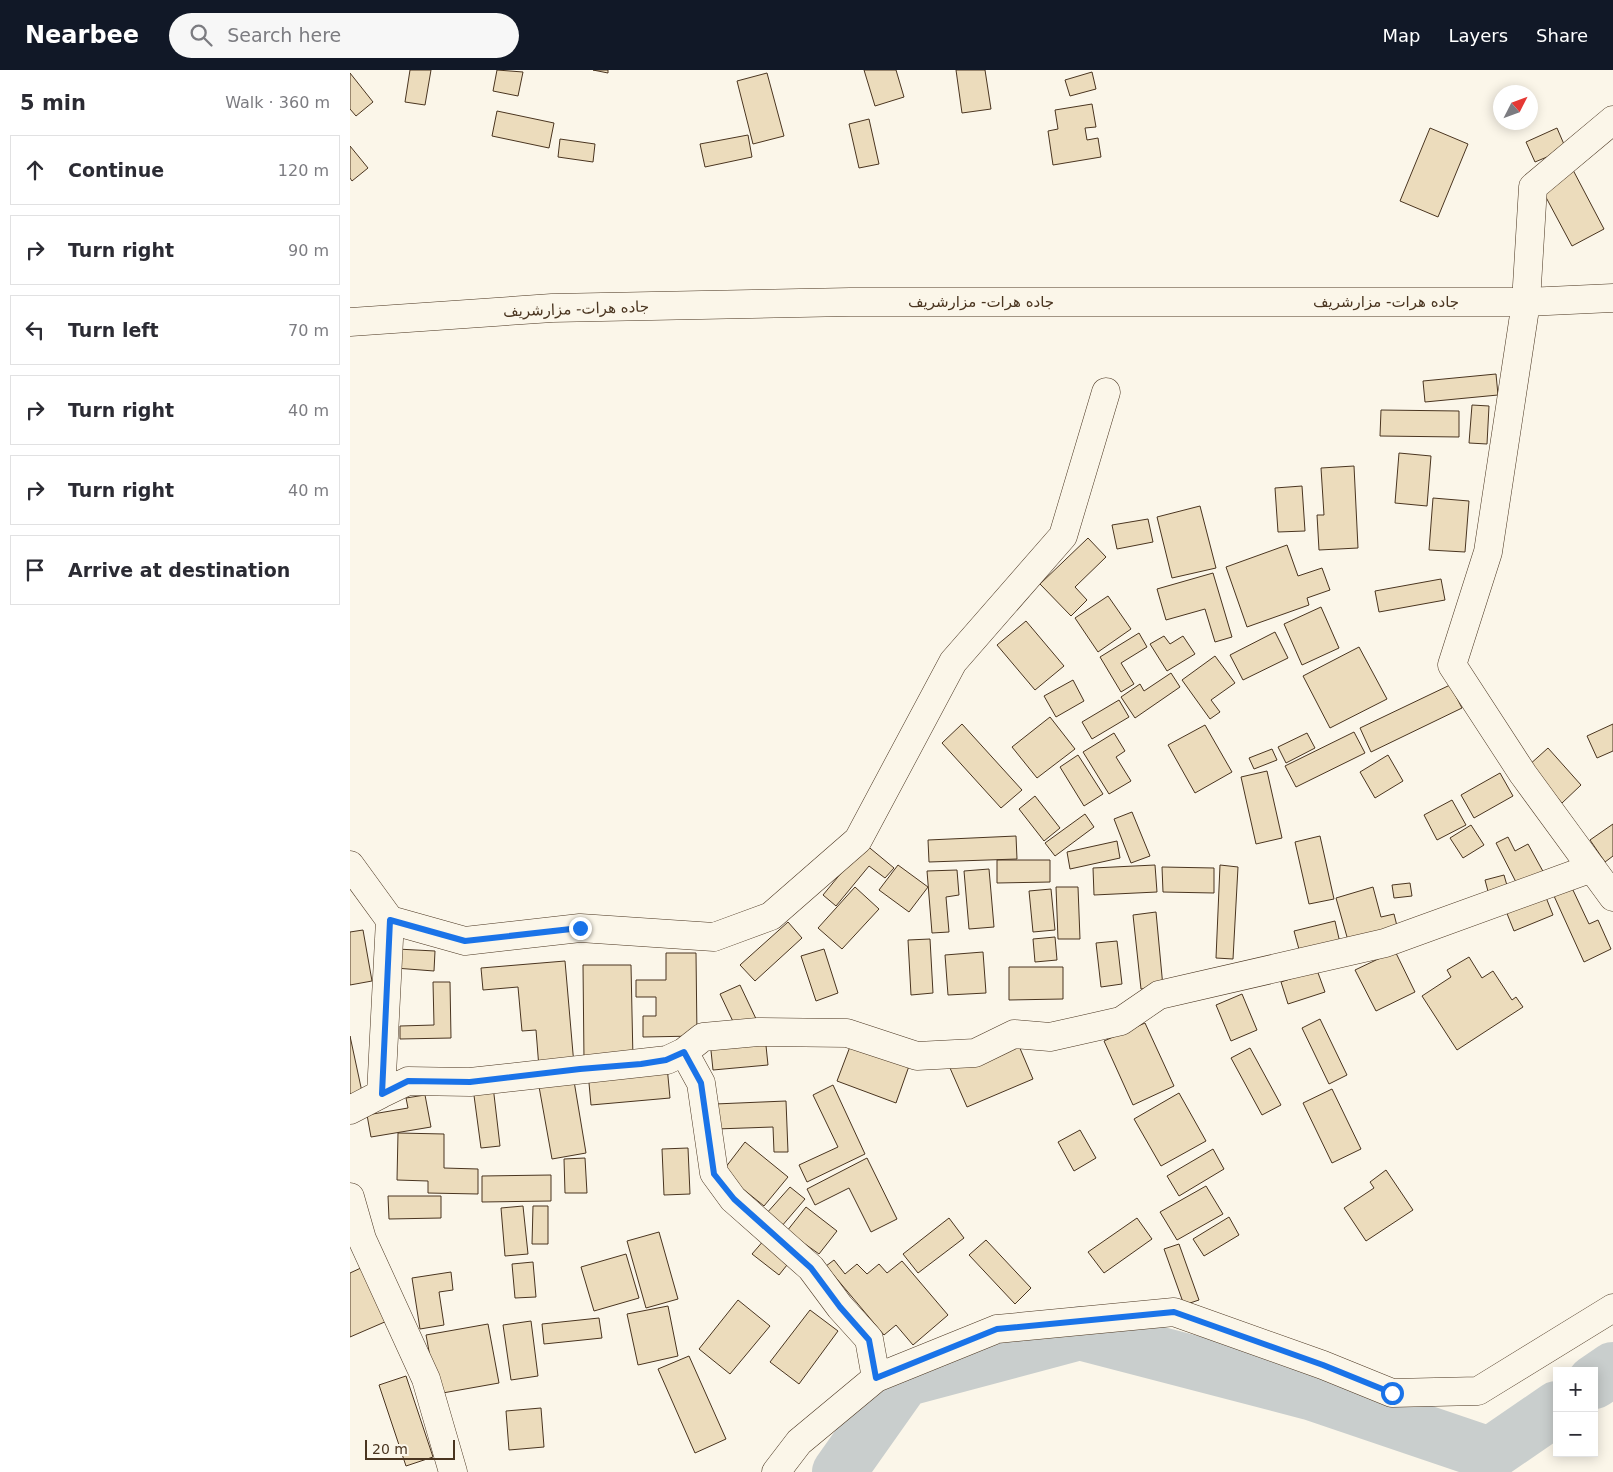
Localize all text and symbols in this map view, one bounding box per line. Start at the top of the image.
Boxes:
search box [169,13,519,58]
text: Nearbee [25,21,139,49]
icon: search [187,21,215,49]
text: Search here [227,24,341,46]
text: Map [1382,25,1420,46]
text: Layers [1448,25,1508,46]
text: Share [1536,25,1588,46]
north arrow [1493,85,1538,130]
text: 5 min [20,91,86,115]
text: Walk · 360 m [225,93,330,112]
icon: ahead [21,156,49,184]
text: Continue [68,159,164,181]
text: 120 m [278,161,329,180]
icon: right [21,236,49,264]
text: Turn right [68,239,174,261]
text: 90 m [288,241,329,260]
street label: جاده هرات- مزارشریف [908,293,1054,311]
street label: جاده هرات- مزارشریف [1313,293,1459,311]
street label: جاده هرات- مزارشریف [503,297,649,321]
icon: left [21,316,49,344]
text: Turn left [68,319,159,341]
text: 70 m [288,321,329,340]
icon: right [21,396,49,424]
text: Turn right [68,399,174,421]
text: 40 m [288,401,329,420]
icon: right [21,476,49,504]
text: Turn right [68,479,174,501]
text: 40 m [288,481,329,500]
icon: arrive [21,556,49,584]
text: Arrive at destination [68,559,290,581]
route end [569,917,592,940]
map controls [1553,1367,1598,1457]
button: + [1553,1367,1598,1412]
route start [1381,1382,1404,1405]
button: − [1553,1412,1598,1457]
scale bar [365,1437,455,1460]
text: 20 m [372,1441,408,1457]

